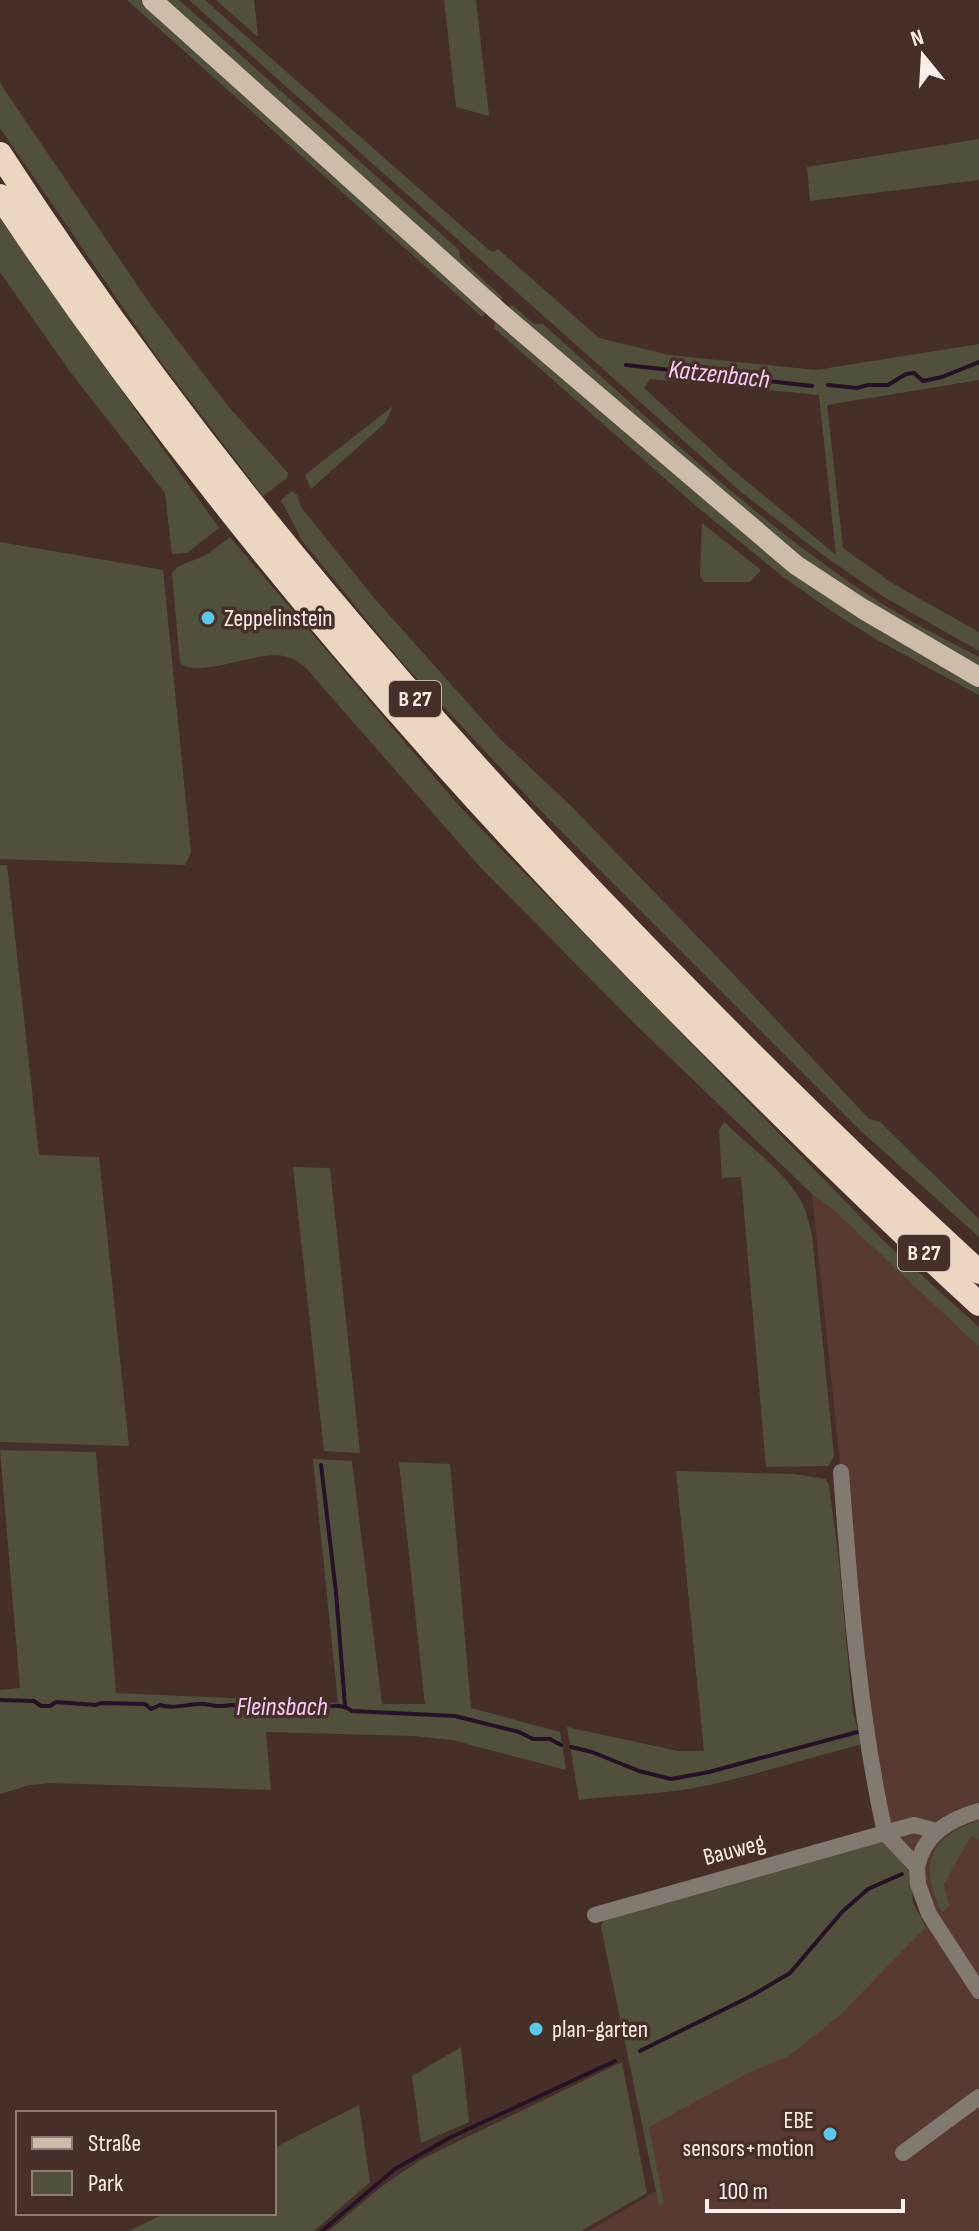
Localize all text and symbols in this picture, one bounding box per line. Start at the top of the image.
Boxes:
north arrow [883,16,963,96]
text: N [908,24,927,53]
water label: Katzenbach [667,354,771,396]
place label: Zeppelinstein [224,604,332,633]
marker: Zeppelinstein [199,609,217,627]
road number: B 27 [389,681,441,717]
road number: B 27 [898,1235,950,1271]
water label: Fleinsbach [236,1692,328,1723]
street label: Bauweg [700,1828,768,1872]
place label: plan-garten [552,2015,648,2044]
marker: plan-garten [527,2020,545,2038]
place label: EBE sensors+motion [683,2106,814,2163]
legend [16,2111,276,2215]
marker: EBE sensors+motion [821,2125,839,2143]
text: Straße [88,2129,141,2158]
scale bar [707,2163,903,2213]
text: Park [88,2169,123,2198]
text: 100 m [719,2177,768,2206]

